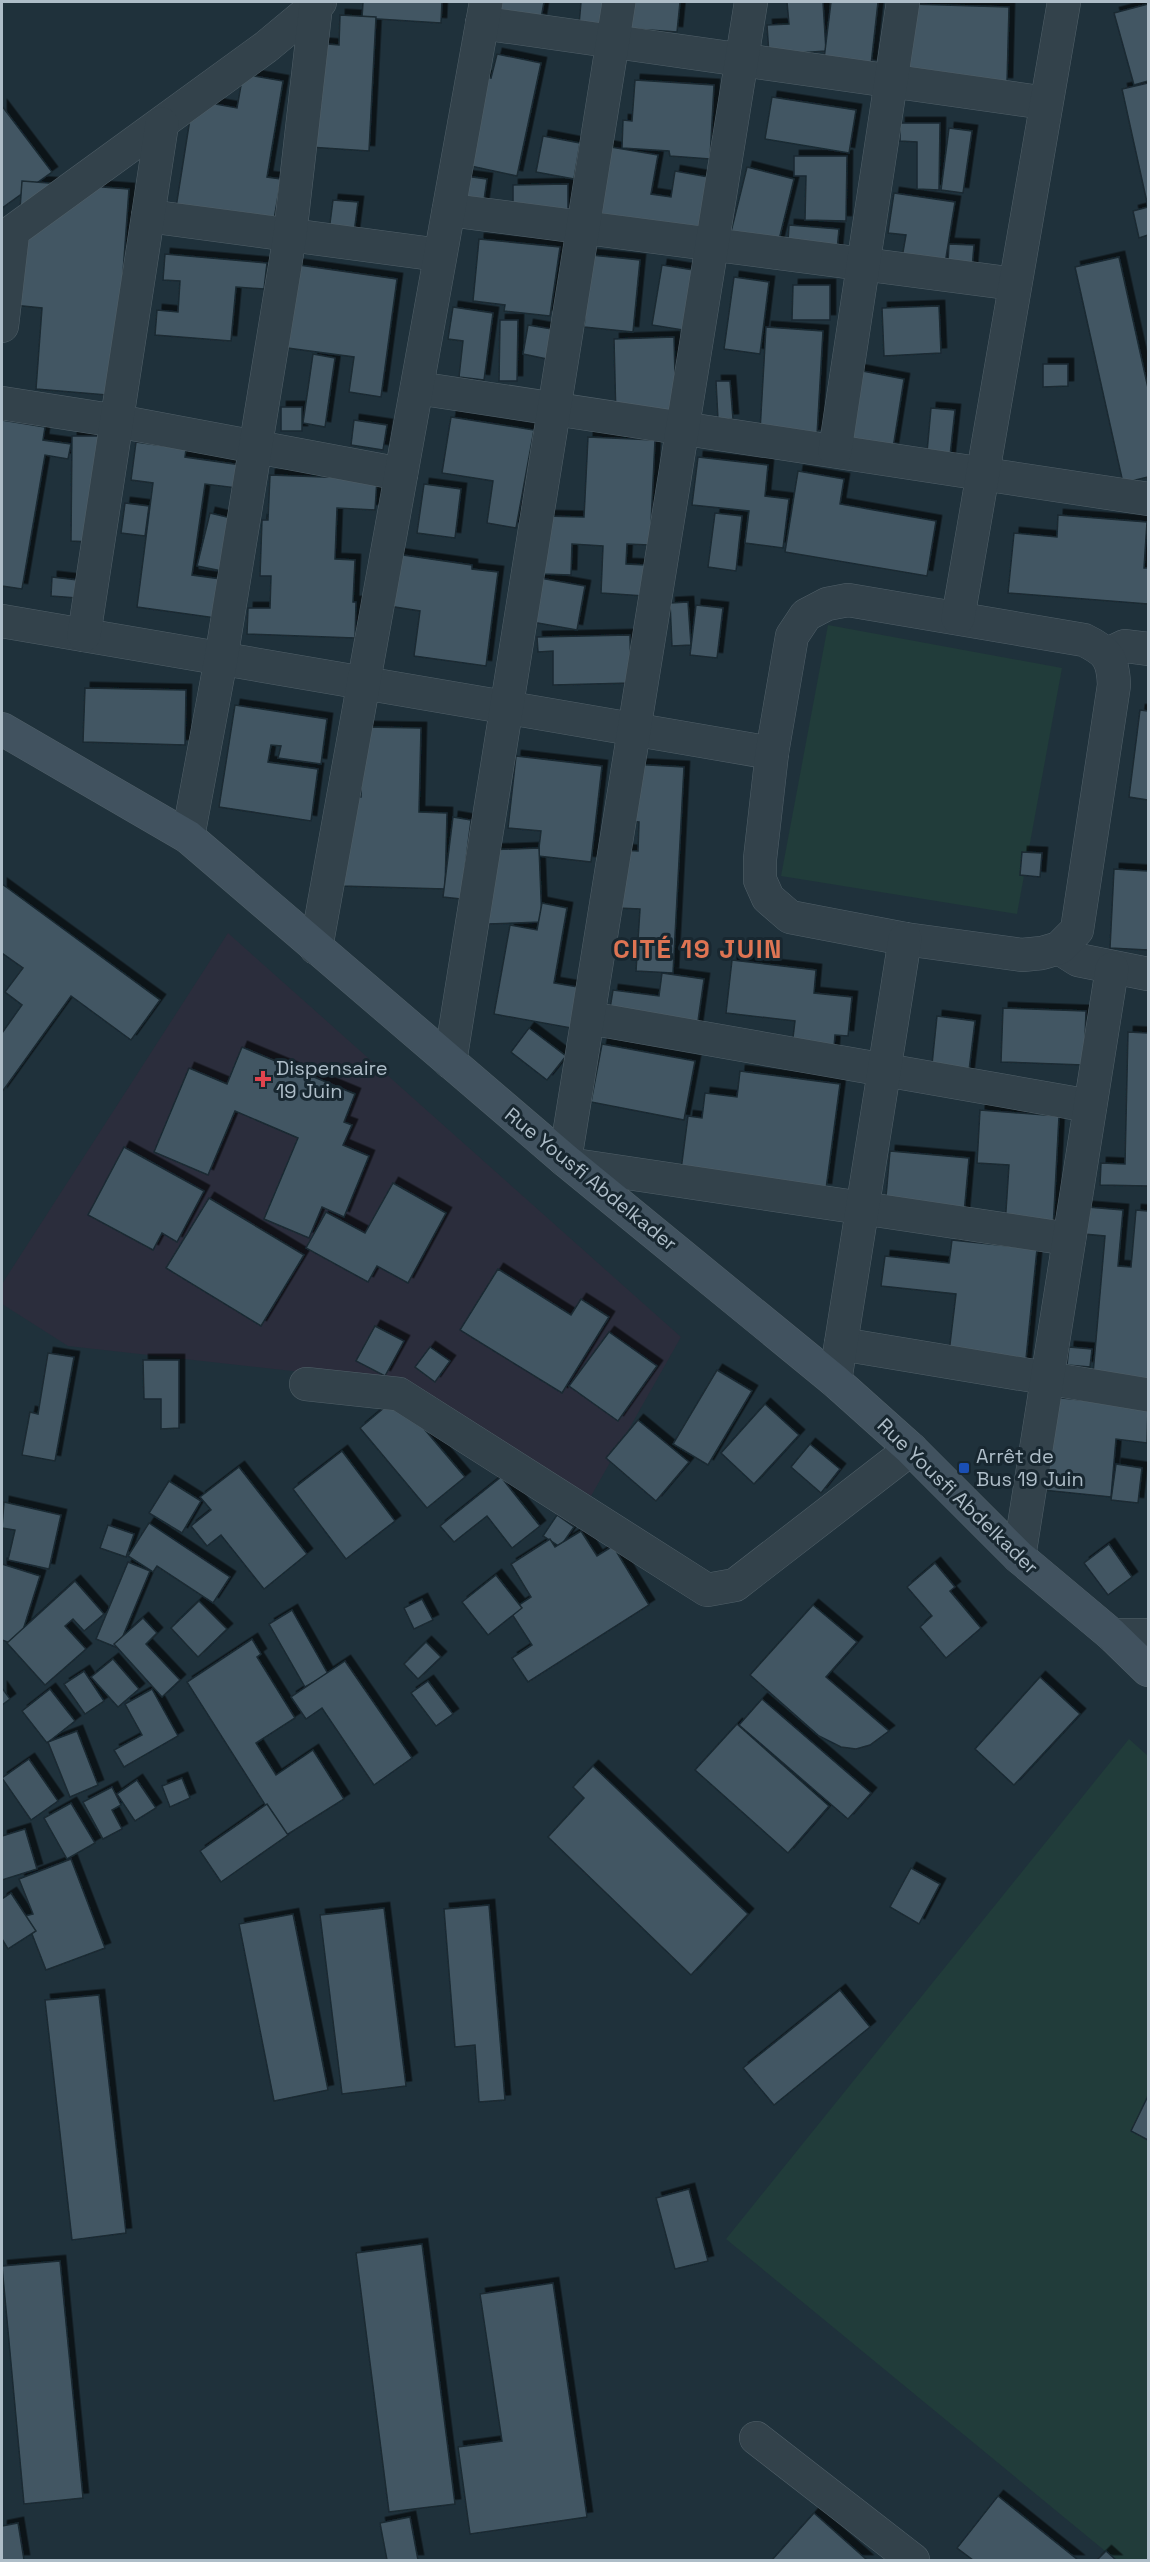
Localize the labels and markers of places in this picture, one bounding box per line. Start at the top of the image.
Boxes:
place label: Dispensaire 19 Juin [276,1055,388,1104]
marker: Dispensaire 19 Juin [254,1070,272,1088]
place label: Arrêt de Bus 19 Juin [976,1443,1084,1492]
marker: Arrêt de Bus 19 Juin [957,1461,971,1475]

